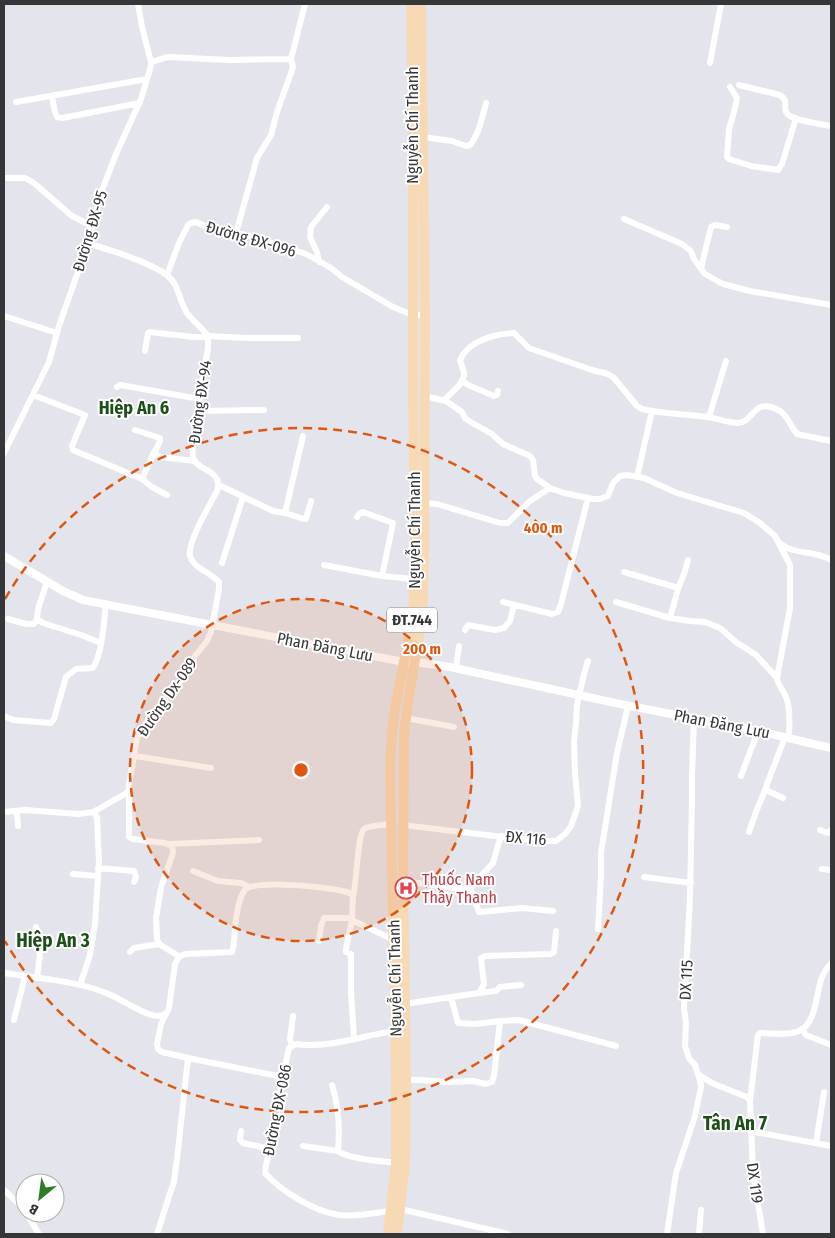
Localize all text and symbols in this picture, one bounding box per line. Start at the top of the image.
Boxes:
street label: Nguyễn Chí Thanh [403,66,422,184]
street label: Đường ĐX-95 [69,188,111,274]
street label: Đường ĐX-096 [204,217,298,261]
street label: Đường ĐX-94 [185,359,215,445]
district label: Hiệp An 6 [99,397,169,419]
street label: Nguyễn Chí Thanh [405,471,424,589]
text: 400 m [524,519,562,537]
road number: ĐT.744 [387,608,437,632]
street label: Phan Đăng Lưu [275,628,375,666]
text: 200 m [402,640,441,658]
street label: Đường Dx-089 [133,654,201,740]
street label: Phan Đăng Lưu [672,705,772,743]
centre of rings [292,761,310,779]
street label: ĐX 116 [505,827,547,849]
place label: Thuốc Nam Thầy Thanh [422,869,497,907]
hospital icon: Thuốc Nam Thầy Thanh [394,876,418,900]
street label: Nguyễn Chí Thanh [384,919,406,1037]
district label: Hiệp An 3 [16,929,90,952]
street label: DX 115 [675,959,697,1001]
street label: Đường ĐX-086 [259,1062,295,1158]
district label: Tân An 7 [703,1112,767,1135]
street label: DX 119 [743,1162,767,1205]
north arrow [15,1173,65,1223]
text: B [26,1200,41,1218]

